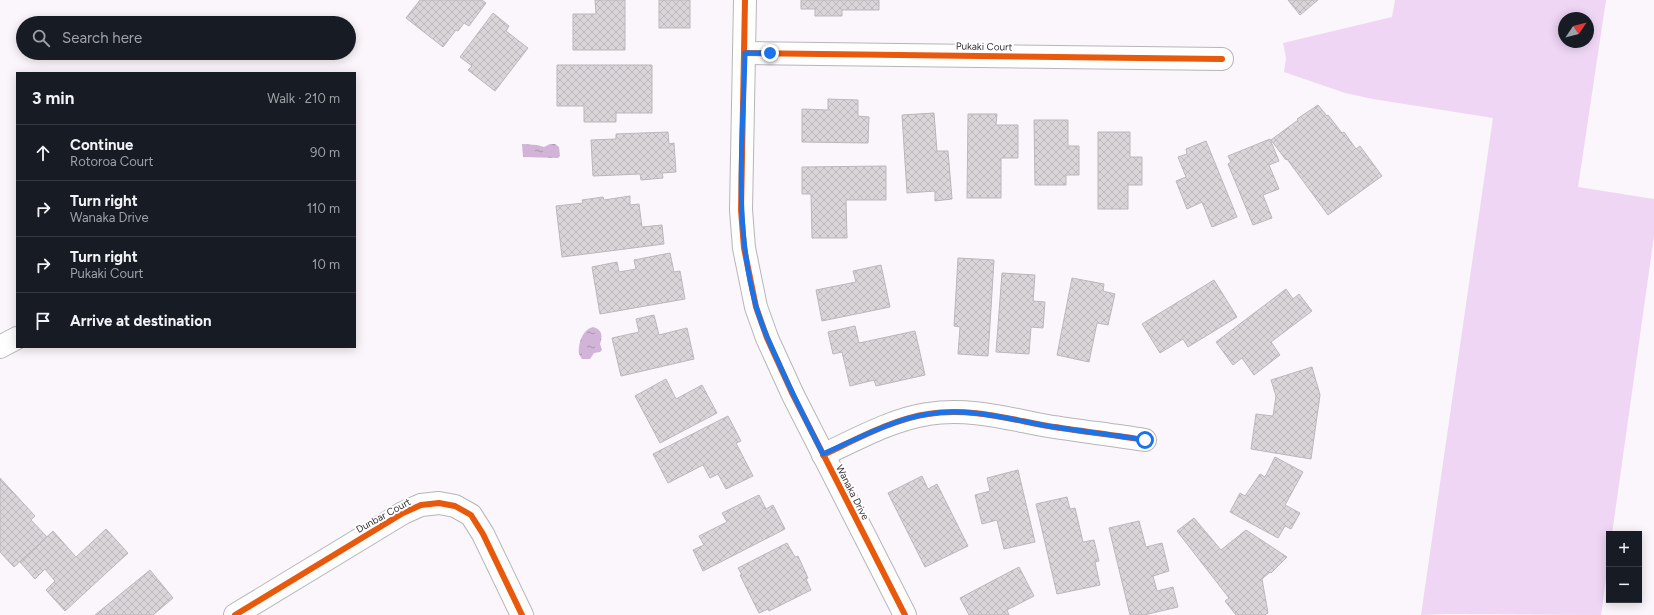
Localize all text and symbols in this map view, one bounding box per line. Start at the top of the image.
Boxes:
north arrow [1558,12,1594,48]
search box [16,16,356,60]
icon: search [30,27,52,49]
text: Search here [62,29,142,47]
street label: Pukaki Court [956,40,1013,53]
route end [761,44,779,62]
text: 3 min [32,88,74,108]
text: Walk · 210 m [267,91,340,106]
text: Continue [70,136,133,154]
icon: ahead [32,142,54,164]
text: 90 m [310,145,340,160]
text: Rotoroa Court [70,154,153,169]
text: Turn right [70,192,138,210]
icon: right [32,198,54,220]
text: 110 m [307,201,340,216]
text: Wanaka Drive [70,210,149,225]
text: Turn right [70,248,138,266]
icon: right [32,254,54,276]
text: 10 m [312,257,340,272]
text: Pukaki Court [70,266,144,281]
icon: arrive [32,310,54,332]
text: Arrive at destination [70,312,211,330]
route start [1136,431,1154,449]
street label: Wanaka Drive [833,462,872,523]
street label: Dunbar Court [354,495,413,536]
map controls [1606,531,1642,603]
button: + [1606,531,1642,567]
button: − [1606,567,1642,603]

